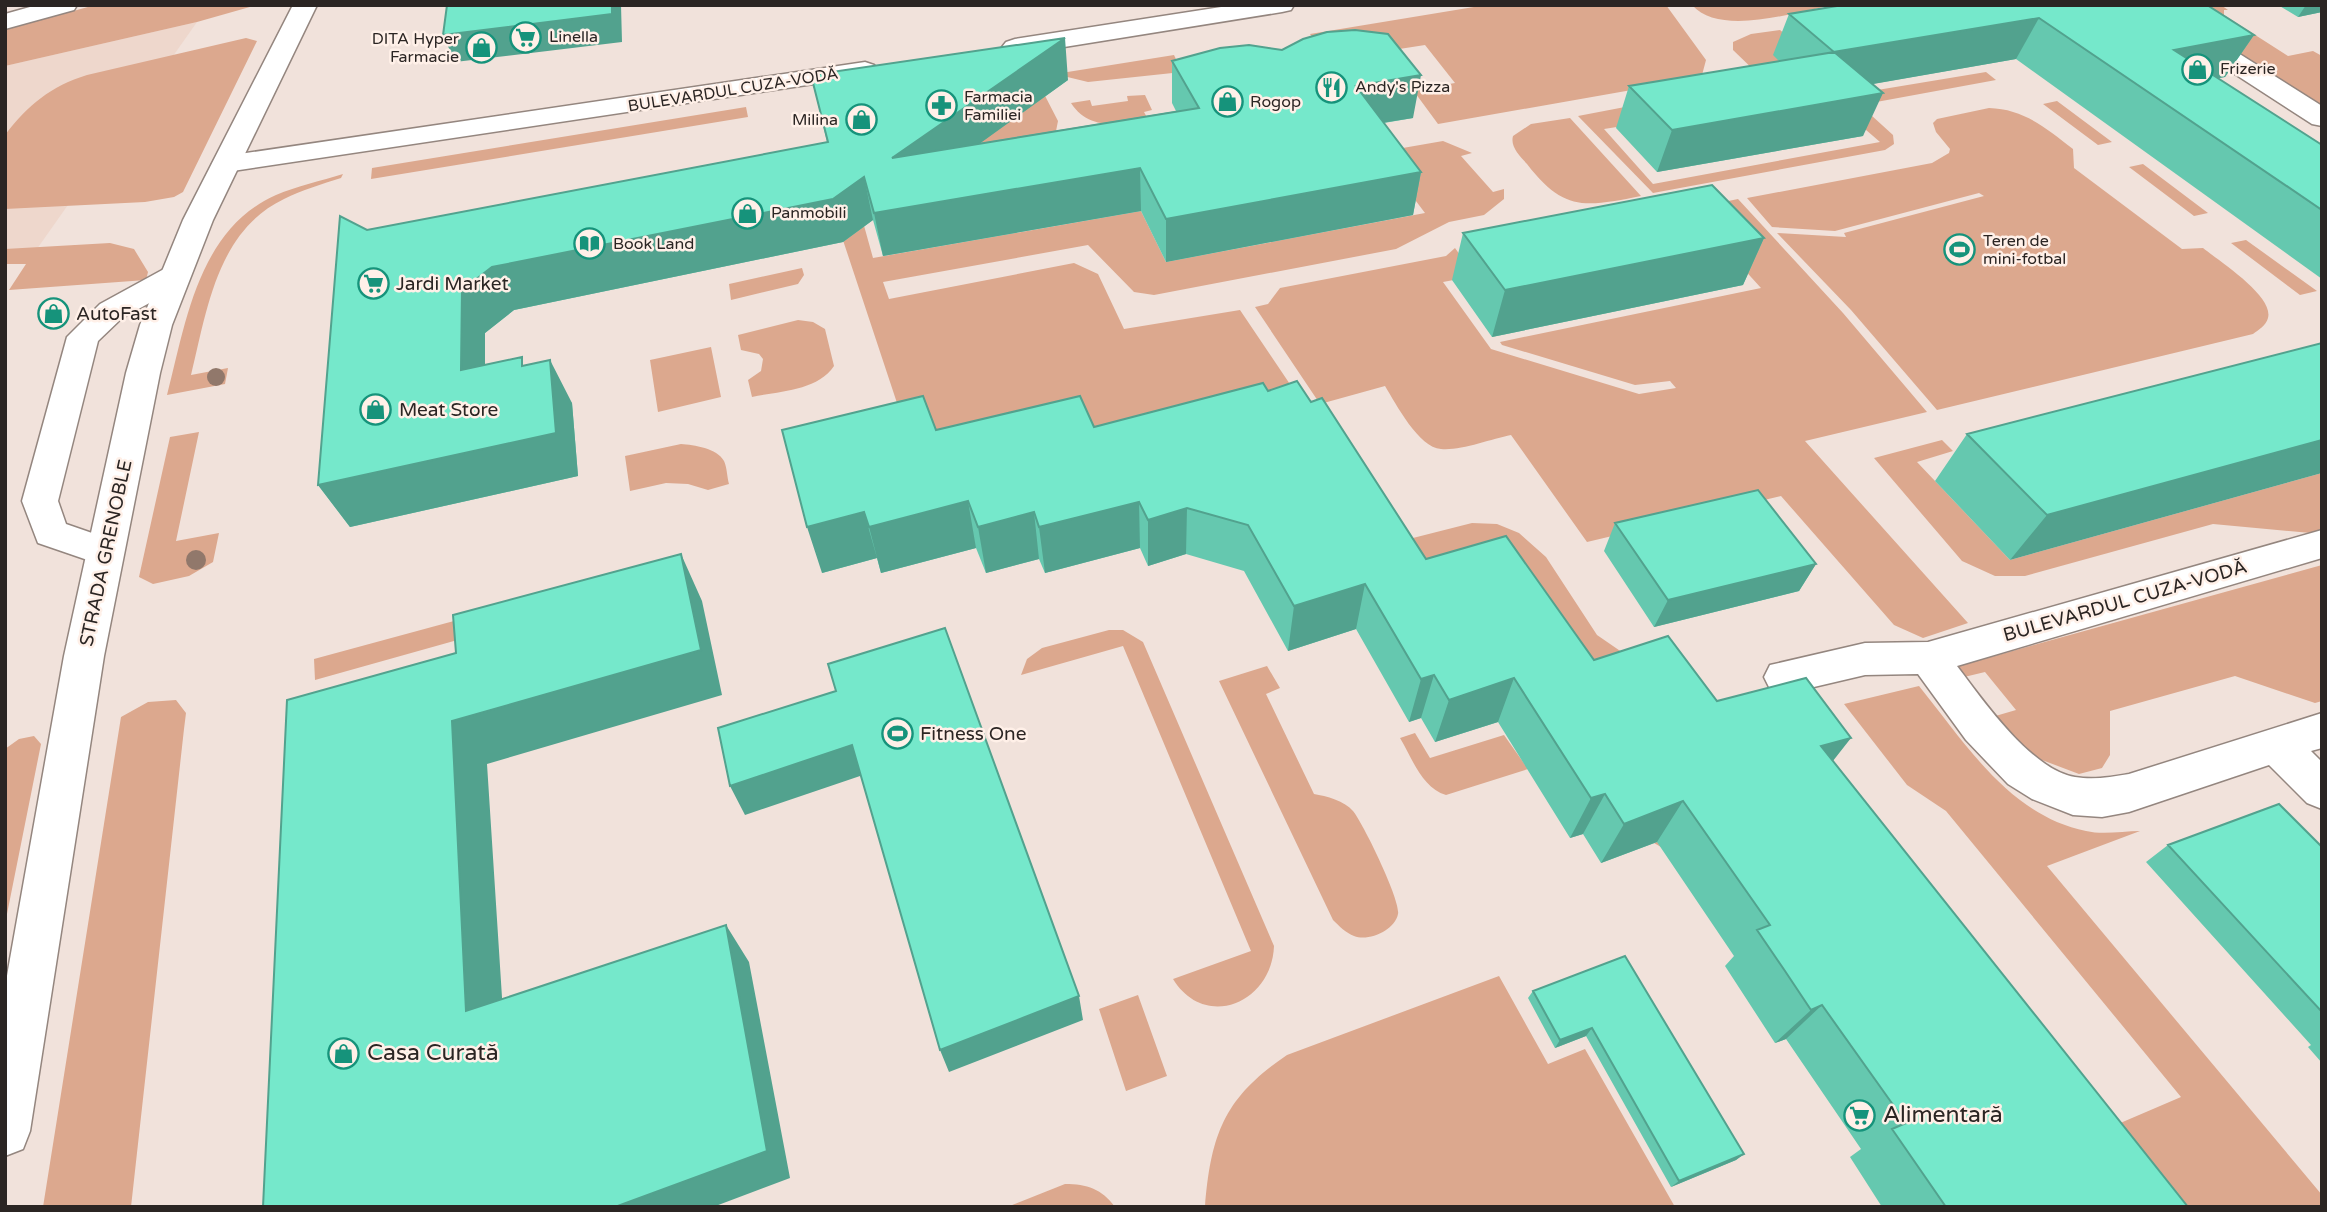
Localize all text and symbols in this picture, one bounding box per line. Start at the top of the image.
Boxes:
supermarket icon: Linella [509,20,543,54]
place label: Linella [549,27,598,47]
place label: DITA Hyper Farmacie [372,29,460,67]
shop icon: DITA Hyper Farmacie [465,31,499,65]
shop icon: Frizerie [2180,52,2214,86]
place label: Frizerie [2220,59,2276,79]
street label: BULEVARDUL CUZA-VODĂ [626,63,840,117]
restaurant icon: Andy's Pizza [1315,70,1349,104]
place label: Andy's Pizza [1355,77,1450,97]
shop icon: Rogop [1210,85,1244,119]
place label: Farmacia Familiei [964,87,1033,125]
pharmacy icon: Farmacia Familiei [924,89,958,123]
place label: Rogop [1250,92,1301,112]
shop icon: Milina [844,103,878,137]
place label: Milina [792,110,838,130]
shop icon: Panmobili [731,196,765,230]
place label: Panmobili [771,203,847,223]
library icon: Book Land [573,227,607,261]
place label: Teren de mini-fotbal [1983,231,2066,269]
sports icon: Teren de mini-fotbal [1943,233,1977,267]
place label: Book Land [613,234,694,254]
supermarket icon: Jardi Market [356,267,390,301]
place label: Jardi Market [396,273,509,295]
shop icon: AutoFast [36,297,70,331]
place label: AutoFast [76,303,157,325]
shop icon: Meat Store [359,393,393,427]
place label: Meat Store [399,399,498,421]
street label: STRADA GRENOBLE [75,458,137,648]
street label: BULEVARDUL CUZA-VODĂ [2001,556,2249,646]
sports icon: Fitness One [880,717,914,751]
place label: Fitness One [920,723,1026,745]
shop icon: Casa Curată [327,1036,361,1070]
place label: Casa Curată [367,1039,499,1067]
supermarket icon: Alimentară [1843,1098,1877,1132]
place label: Alimentară [1883,1101,2003,1129]

